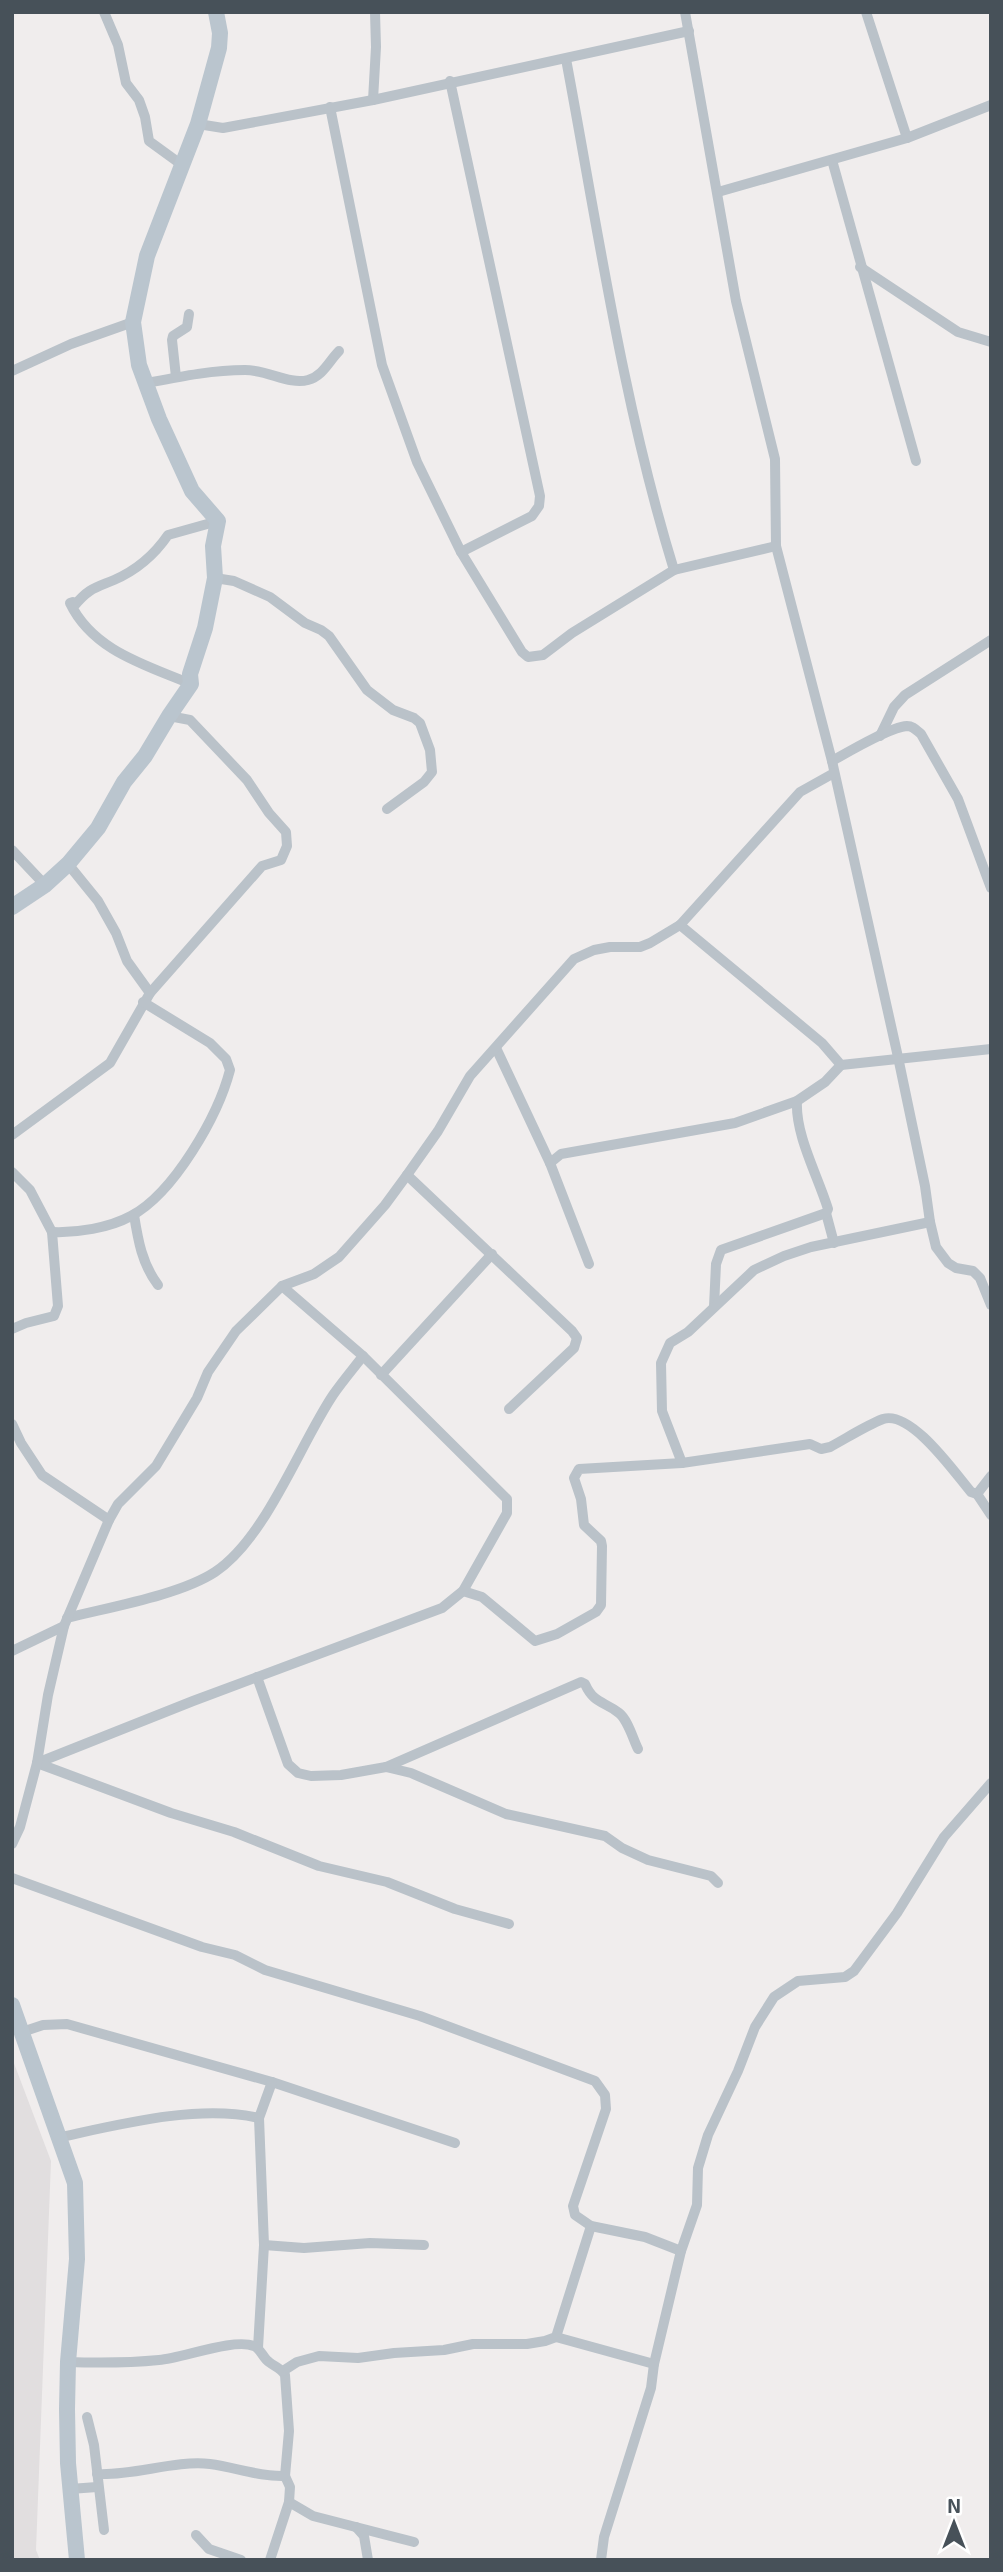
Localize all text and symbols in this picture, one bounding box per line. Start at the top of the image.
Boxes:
north arrow [919,2488,989,2558]
text: N [947,2494,961,2517]

